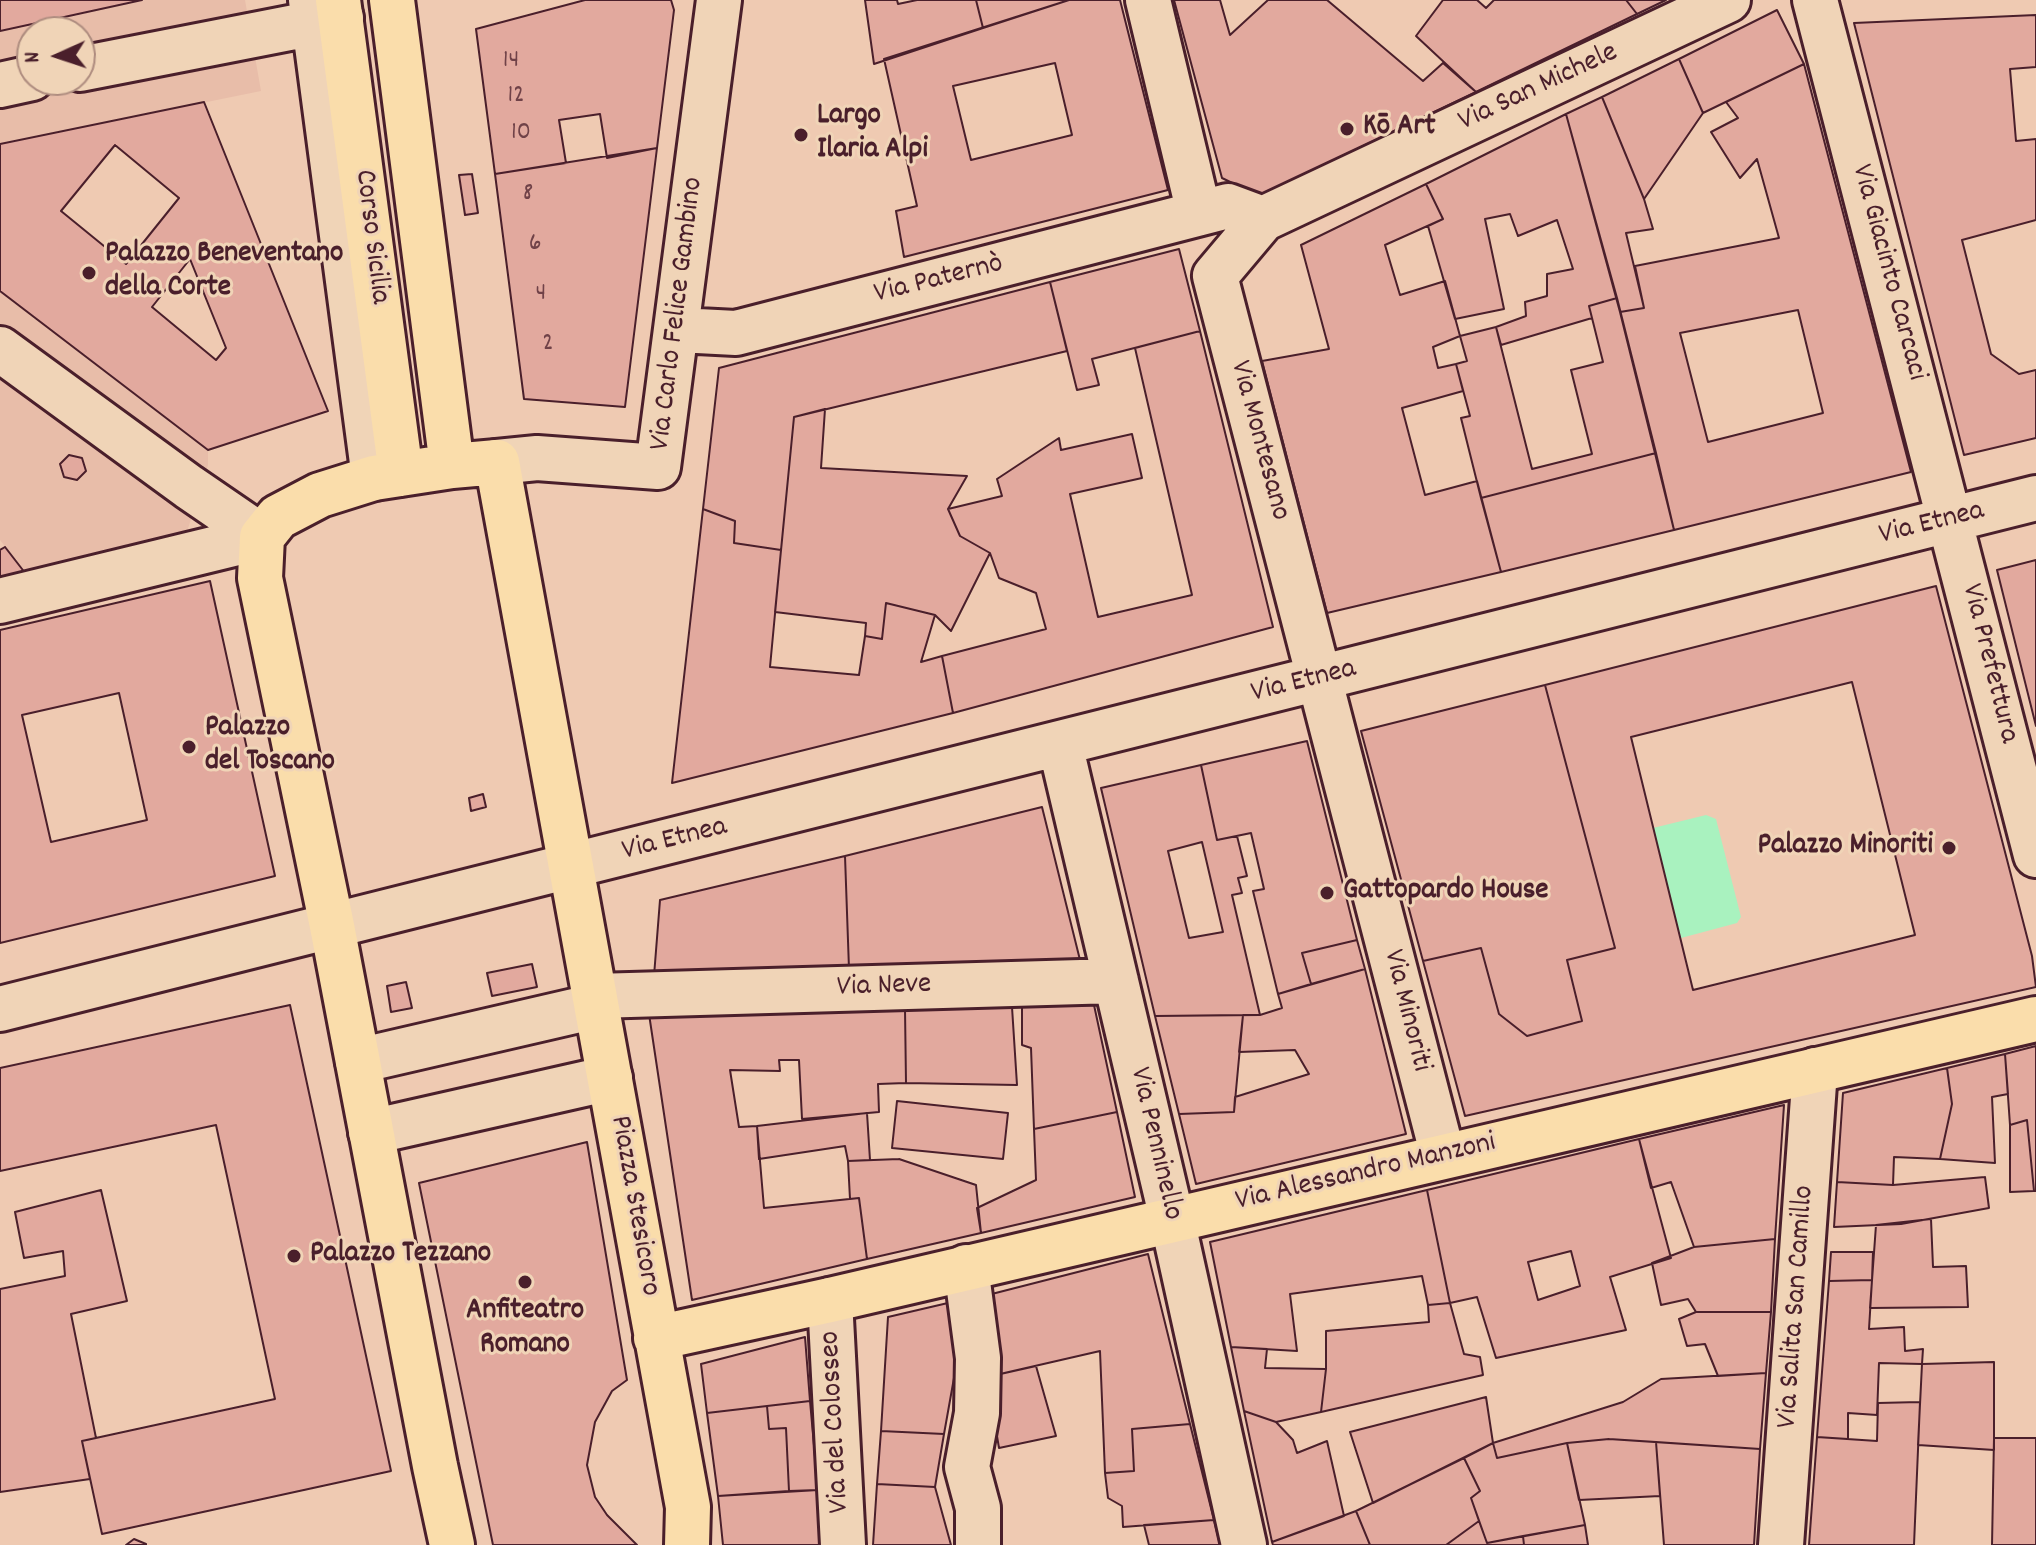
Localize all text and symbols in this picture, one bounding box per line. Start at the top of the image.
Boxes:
north arrow [16,16,96,96]
street label: Via San Michele [1454,36,1624,142]
house number: 14 [503,46,519,78]
text: N [18,51,49,63]
house number: 12 [507,81,525,113]
place label: Largo Ilaria Alpi [817,100,928,170]
place label: Kō Art [1363,111,1436,147]
house number: 10 [511,118,531,150]
marker: Kō Art [1338,120,1356,138]
marker: Largo Ilaria Alpi [792,126,810,144]
street label: Via Giacinto Carcaci [1841,161,1933,385]
street label: Corso Sicilia [344,168,396,306]
street label: Via Carlo Felice Gambino [644,175,714,453]
house number: 8 [523,179,533,211]
house number: 6 [529,229,541,261]
place label: Palazzo Beneventano della Corte [105,238,343,308]
street label: Via Paternò [871,248,1007,314]
marker: Palazzo Beneventano della Corte [80,264,98,282]
house number: 4 [536,279,546,311]
house number: 2 [542,329,554,361]
street label: Via Montesano [1219,357,1297,525]
street label: Via Etnea [1876,495,1988,555]
street label: Via Prefettura [1951,581,2025,747]
street label: Via Etnea [1248,653,1360,713]
place label: Palazzo del Toscano [205,712,335,782]
marker: Palazzo del Toscano [180,738,198,756]
street label: Via Etnea [619,811,731,871]
place label: Palazzo Minoriti [1758,830,1933,866]
marker: Palazzo Minoriti [1940,839,1958,857]
place label: Gattopardo House [1343,875,1548,911]
marker: Gattopardo House [1318,884,1336,902]
street label: Via Minoriti [1372,946,1438,1076]
street label: Via Neve [836,968,932,1008]
street label: Via Penninello [1119,1064,1189,1224]
street label: Piazza Stesicoro [599,1113,667,1299]
street label: Via Alessandro Manzoni [1232,1127,1500,1221]
street label: Via Salita San Camillo [1772,1184,1824,1430]
place label: Palazzo Tezzano [310,1238,491,1274]
marker: Palazzo Tezzano [285,1247,303,1265]
marker: Anfiteatro Romano [516,1273,534,1291]
place label: Anfiteatro Romano [466,1295,584,1366]
street label: Via del Colosseo [814,1330,860,1514]

